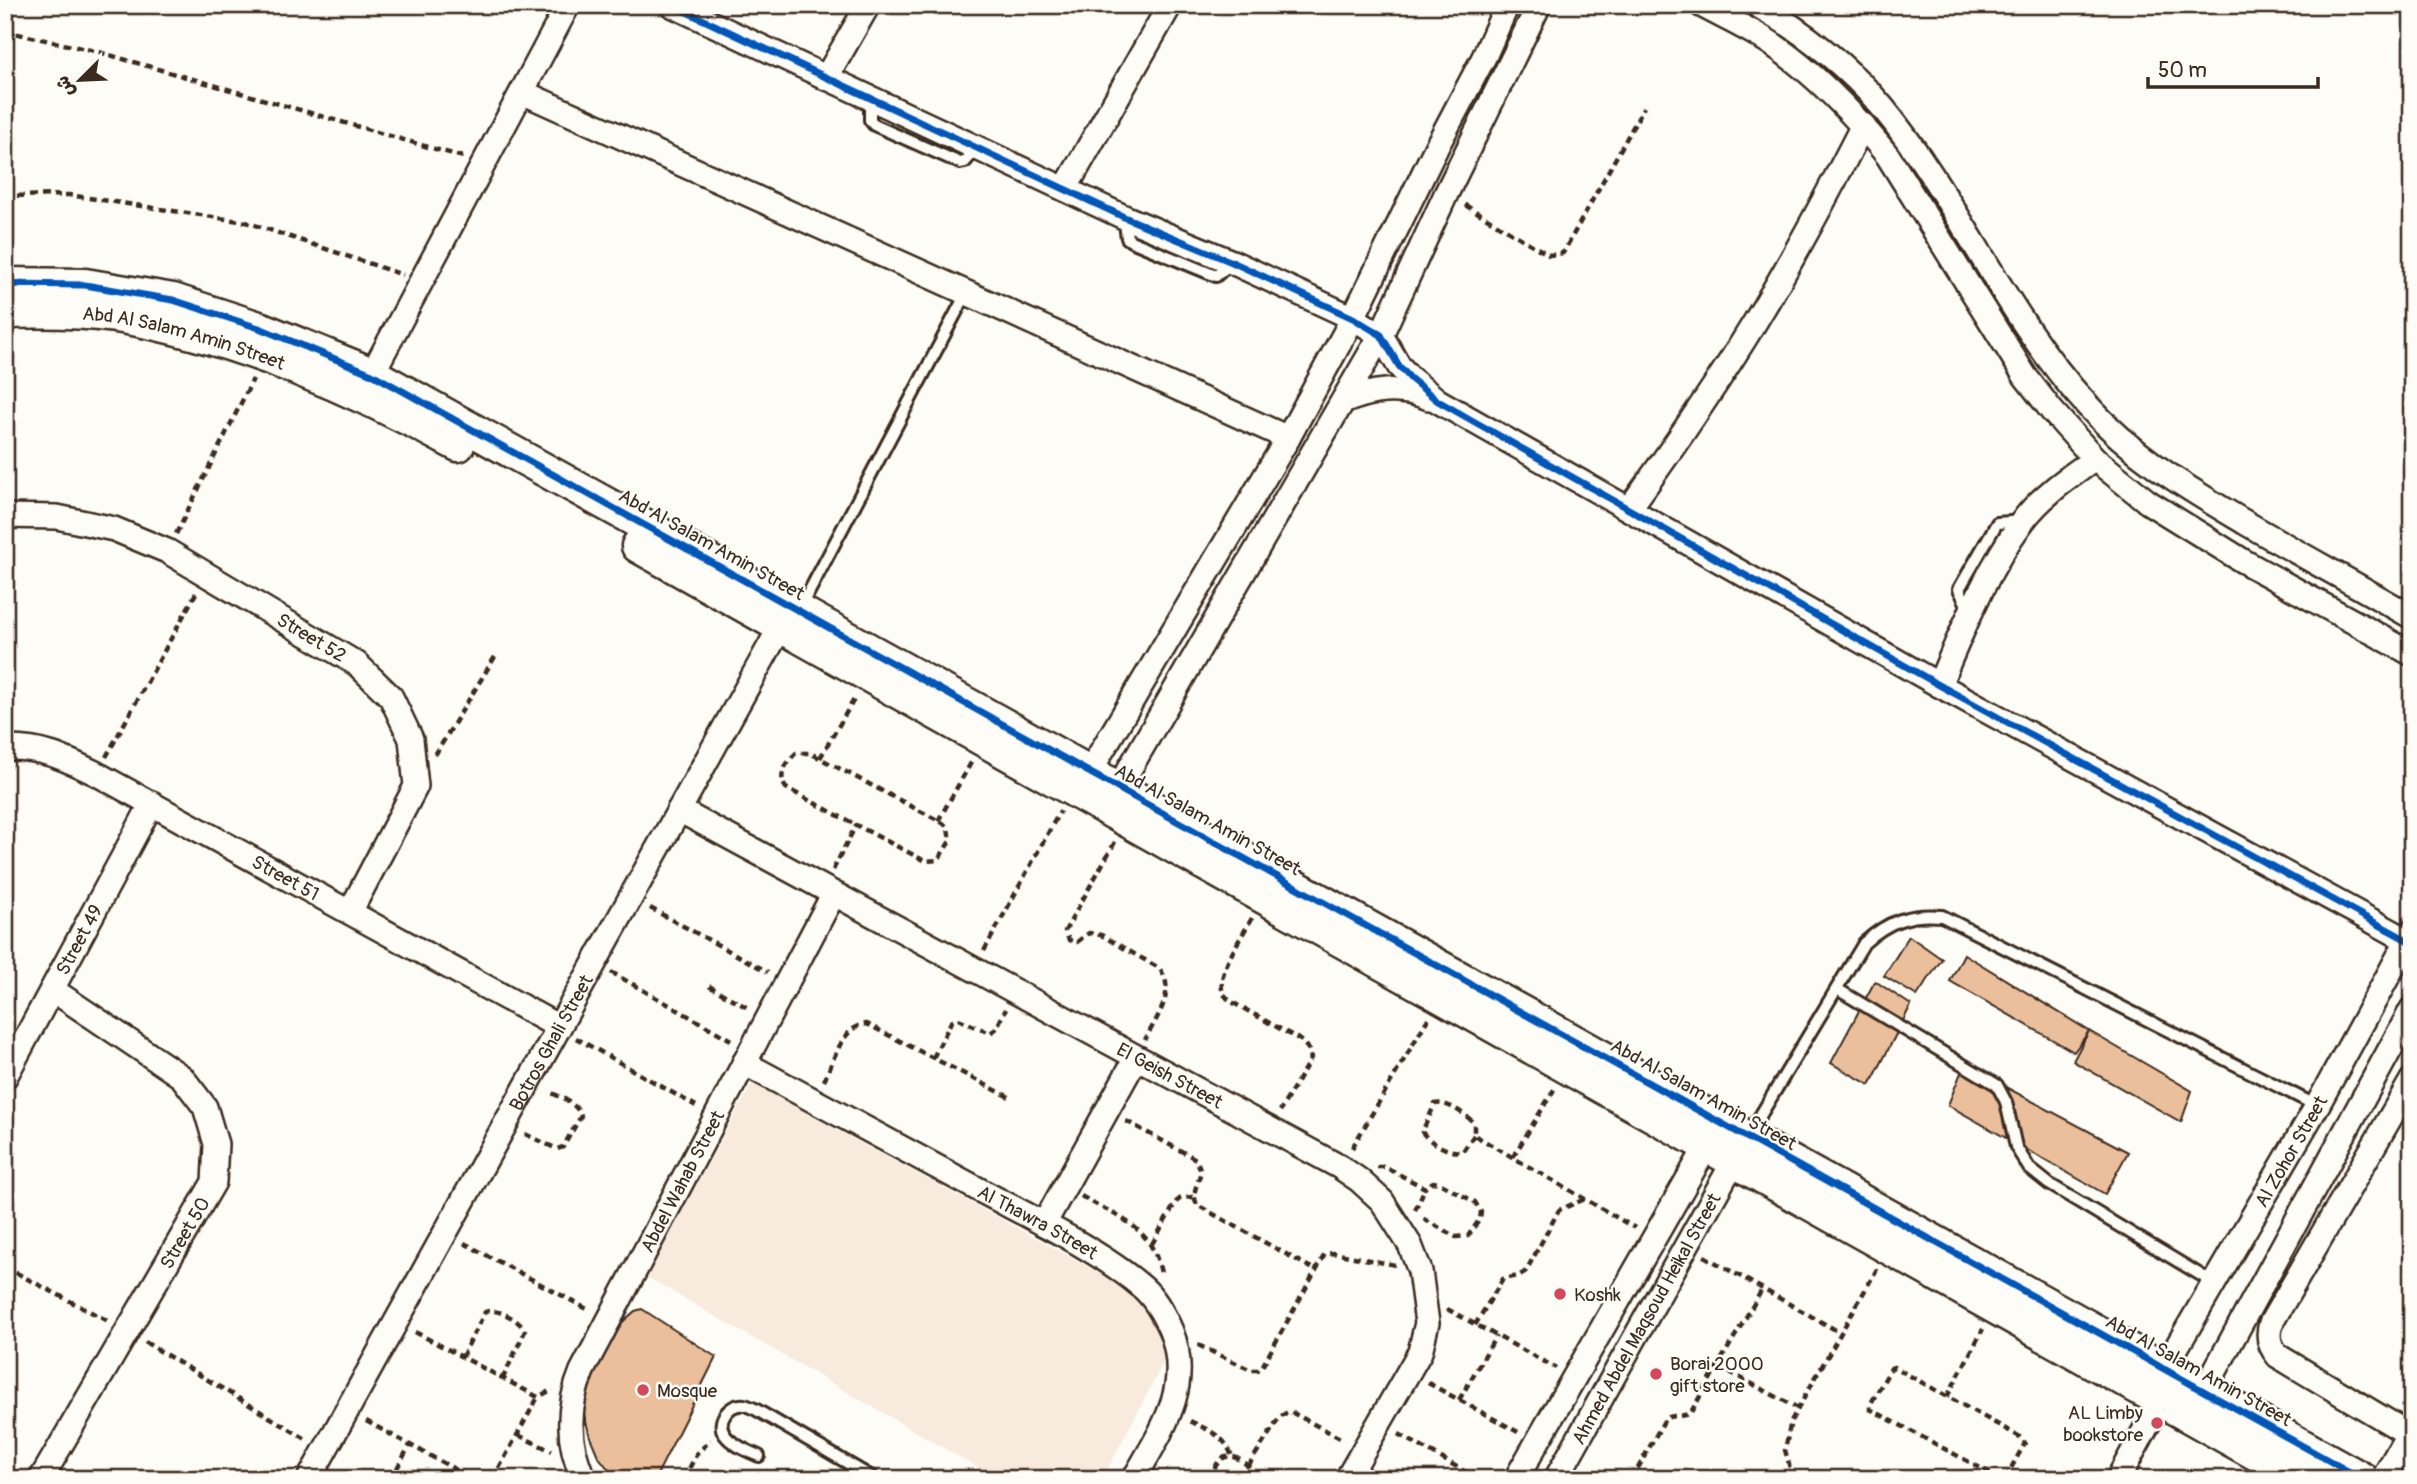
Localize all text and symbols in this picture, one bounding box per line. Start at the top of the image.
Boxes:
north arrow [46,46,116,116]
scale bar [2148,46,2317,90]
text: 50 m [2158,57,2207,84]
text: ش [50,72,81,101]
street label: Abd Al Salam Amin Street [82,302,289,376]
street label: Abd Al Salam Amin Street [614,484,809,606]
street label: Street 52 [272,608,350,668]
street label: Abd Al Salam Amin Street [1110,759,1305,881]
street label: Street 51 [247,850,323,906]
street label: Street 49 [51,901,108,979]
street label: Botros Ghali Street [504,970,599,1115]
street label: Abd Al Salam Amin Street [1606,1034,1801,1156]
street label: El Geish Street [1112,1038,1227,1115]
street label: Al Zohor Street [2250,1091,2333,1212]
street label: Abdel Wahab Street [636,1106,730,1257]
street label: Al Thawra Street [973,1180,1102,1265]
street label: Ahmed Abdel Maqsoud Heikal Street [1567,1189,1727,1449]
street label: Street 50 [155,1193,216,1273]
place label: Koshk [1574,1283,1621,1307]
marker: Koshk [1552,1286,1568,1302]
street label: Abd Al Salam Amin Street [2101,1310,2296,1432]
place label: Borai 2000 gift store [1670,1352,1764,1398]
marker: Borai 2000 gift store [1648,1366,1664,1382]
place label: Mosque [657,1379,718,1403]
marker: Mosque [635,1382,651,1398]
place label: AL Limby bookstore [2063,1401,2144,1447]
marker: AL Limby bookstore [2149,1415,2165,1431]

